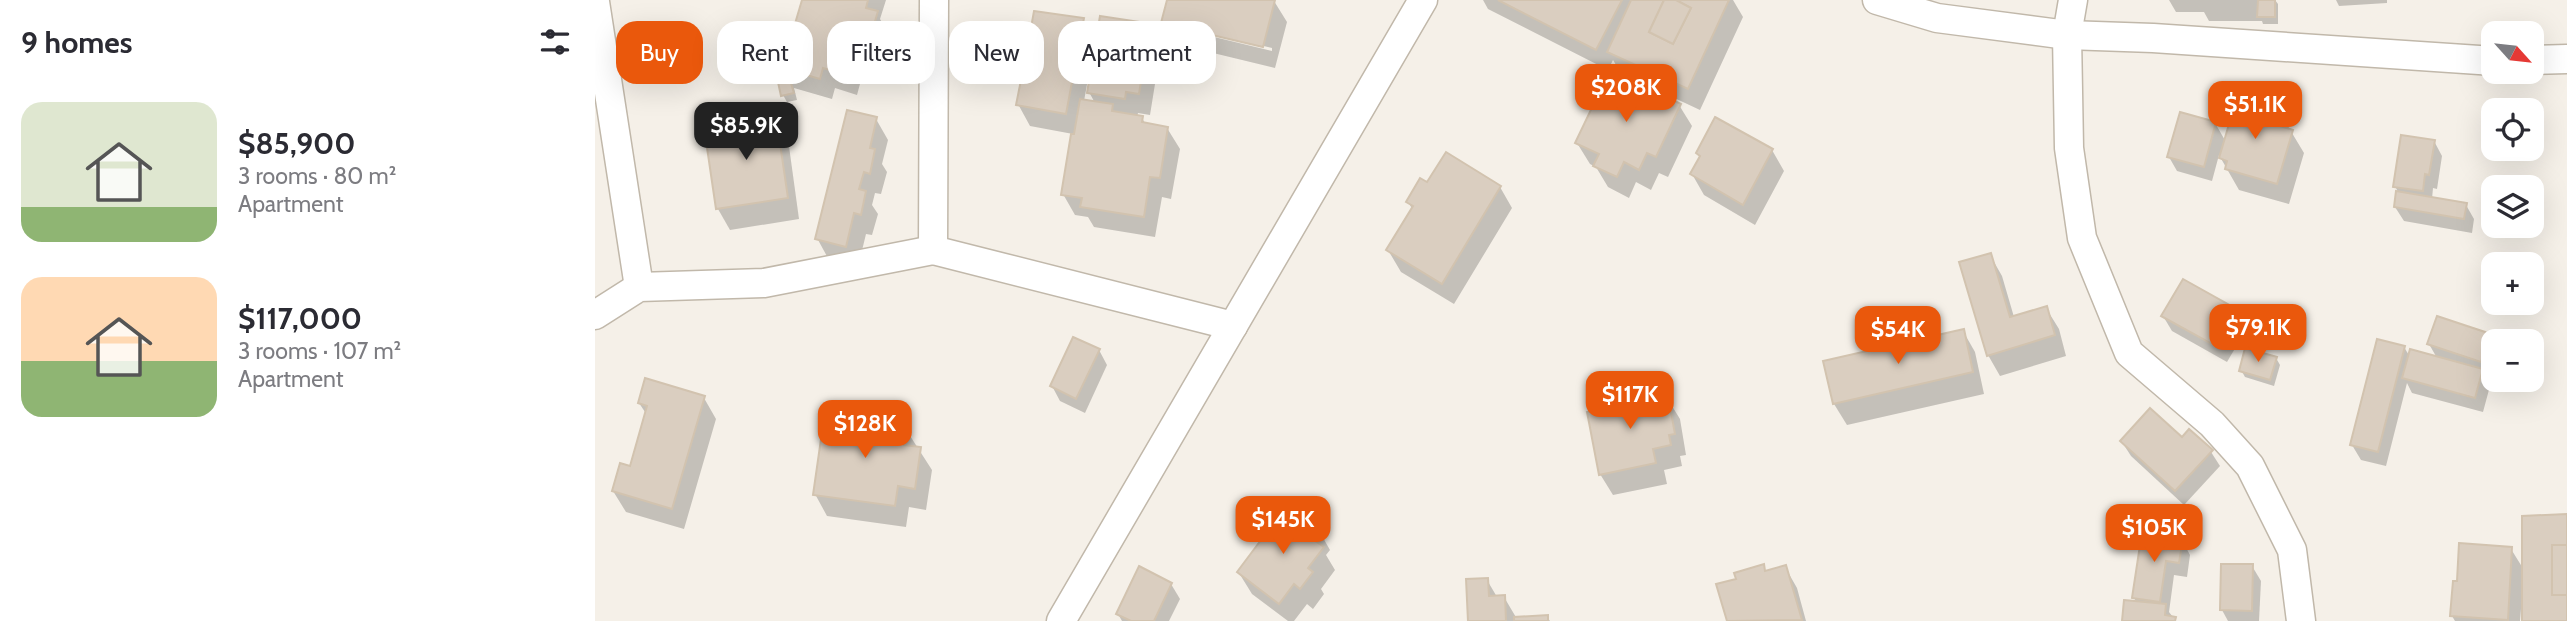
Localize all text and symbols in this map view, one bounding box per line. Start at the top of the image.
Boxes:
chip: Buy [616,21,703,84]
chip: Rent [717,21,813,84]
chip: Filters [827,21,935,84]
chip: New [949,21,1044,84]
chip: Apartment [1058,21,1216,84]
north arrow [2481,21,2545,84]
map controls [2481,21,2544,392]
icon: filters [536,23,574,61]
text: 9 homes [21,24,132,61]
pin: $208K [1577,64,1675,124]
text: $208K [1591,73,1661,101]
pin: $51.1K [2198,82,2312,141]
text: $51.1K [2224,90,2286,118]
button: locate [2481,98,2544,161]
pin: $85.9K [689,102,803,162]
text: $85.9K [710,111,782,139]
text: $85,900 [238,125,355,162]
icon: home [77,130,161,214]
text: 3 rooms · 80 m² [238,162,396,190]
button: layers [2481,175,2544,238]
text: Apartment [238,190,343,218]
button: + [2481,252,2544,315]
text: $117,000 [238,300,362,337]
pin: $79.1K [2201,304,2315,364]
icon: home [77,305,161,389]
pin: $54K [1857,306,1939,366]
text: $79.1K [2225,313,2291,341]
text: $54K [1871,315,1925,343]
button: − [2481,329,2544,392]
text: 3 rooms · 107 m² [238,337,401,365]
text: Apartment [238,365,343,393]
pin: $117K [1581,372,1679,431]
text: $117K [1602,380,1658,408]
pin: $128K [816,400,914,460]
text: $128K [834,409,896,437]
pin: $145K [1234,496,1332,556]
pin: $105K [2105,504,2203,564]
text: $145K [1252,505,1314,533]
text: $105K [2122,513,2186,541]

